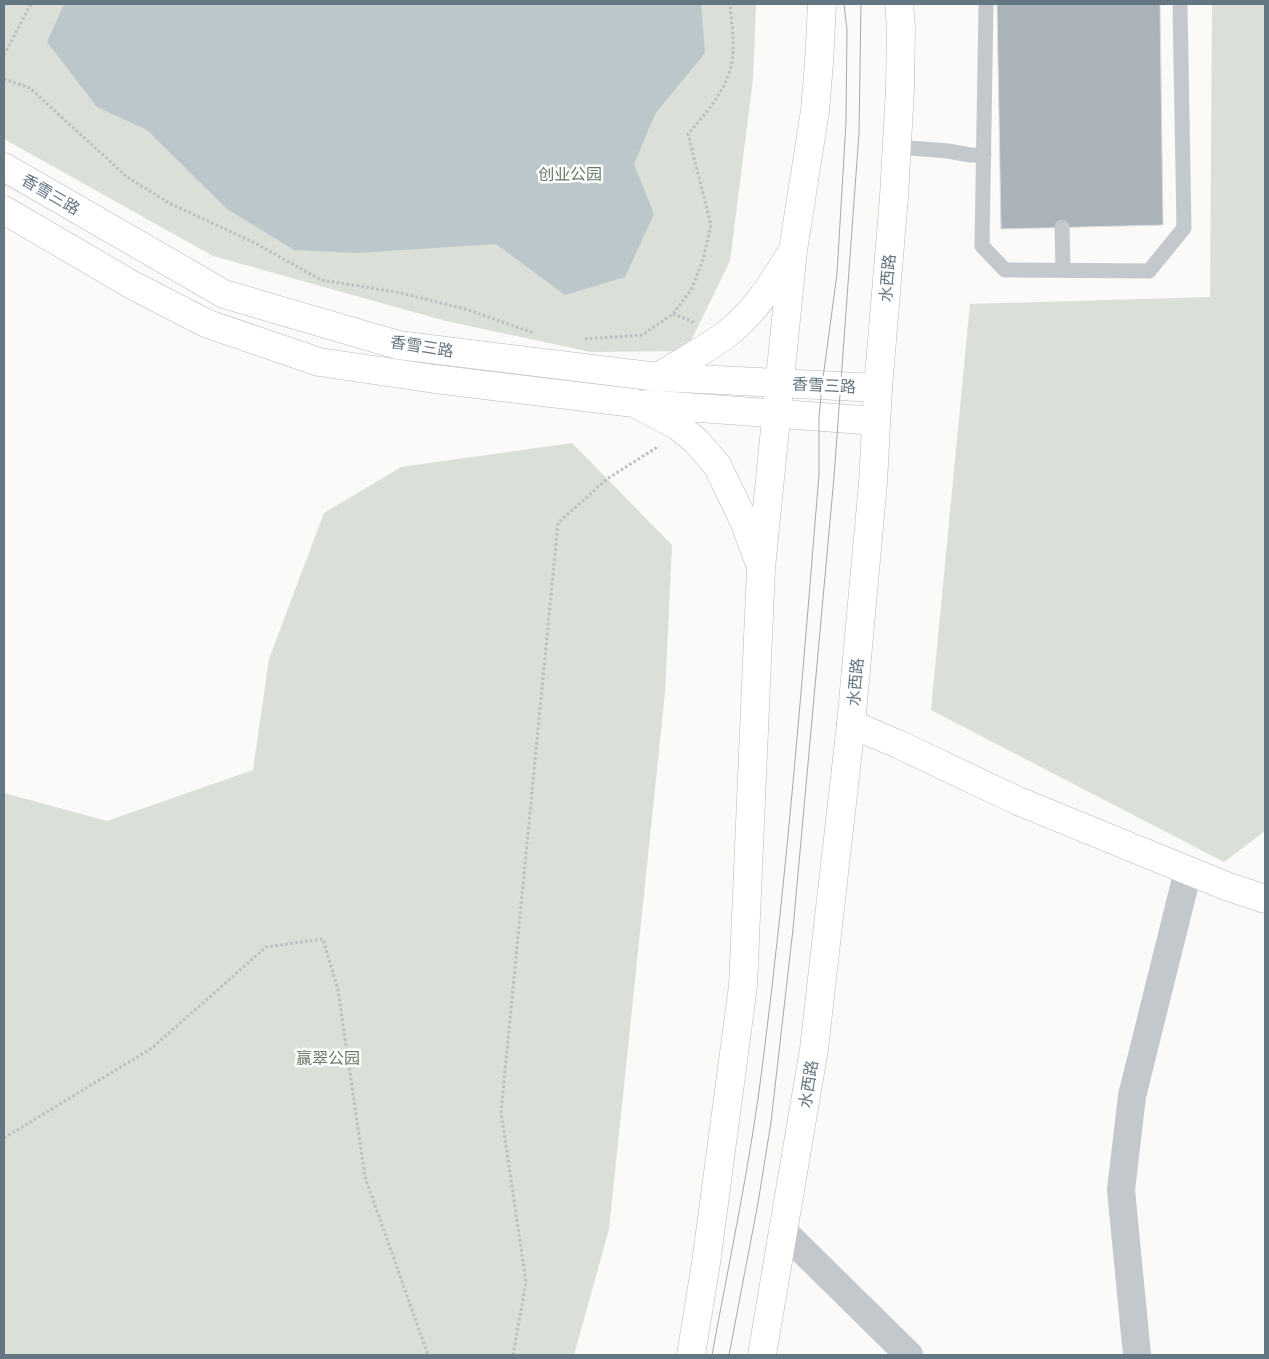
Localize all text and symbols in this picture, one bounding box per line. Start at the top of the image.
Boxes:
park label: 创业公园 [538,164,602,183]
street label: 香雪三路 [19,169,84,218]
street label: 水西路 [875,253,898,303]
street label: 香雪三路 [389,331,455,360]
street label: 香雪三路 [792,373,856,396]
street label: 水西路 [843,657,866,707]
park label: 赢翠公园 [296,1048,360,1067]
street label: 水西路 [794,1059,821,1109]

